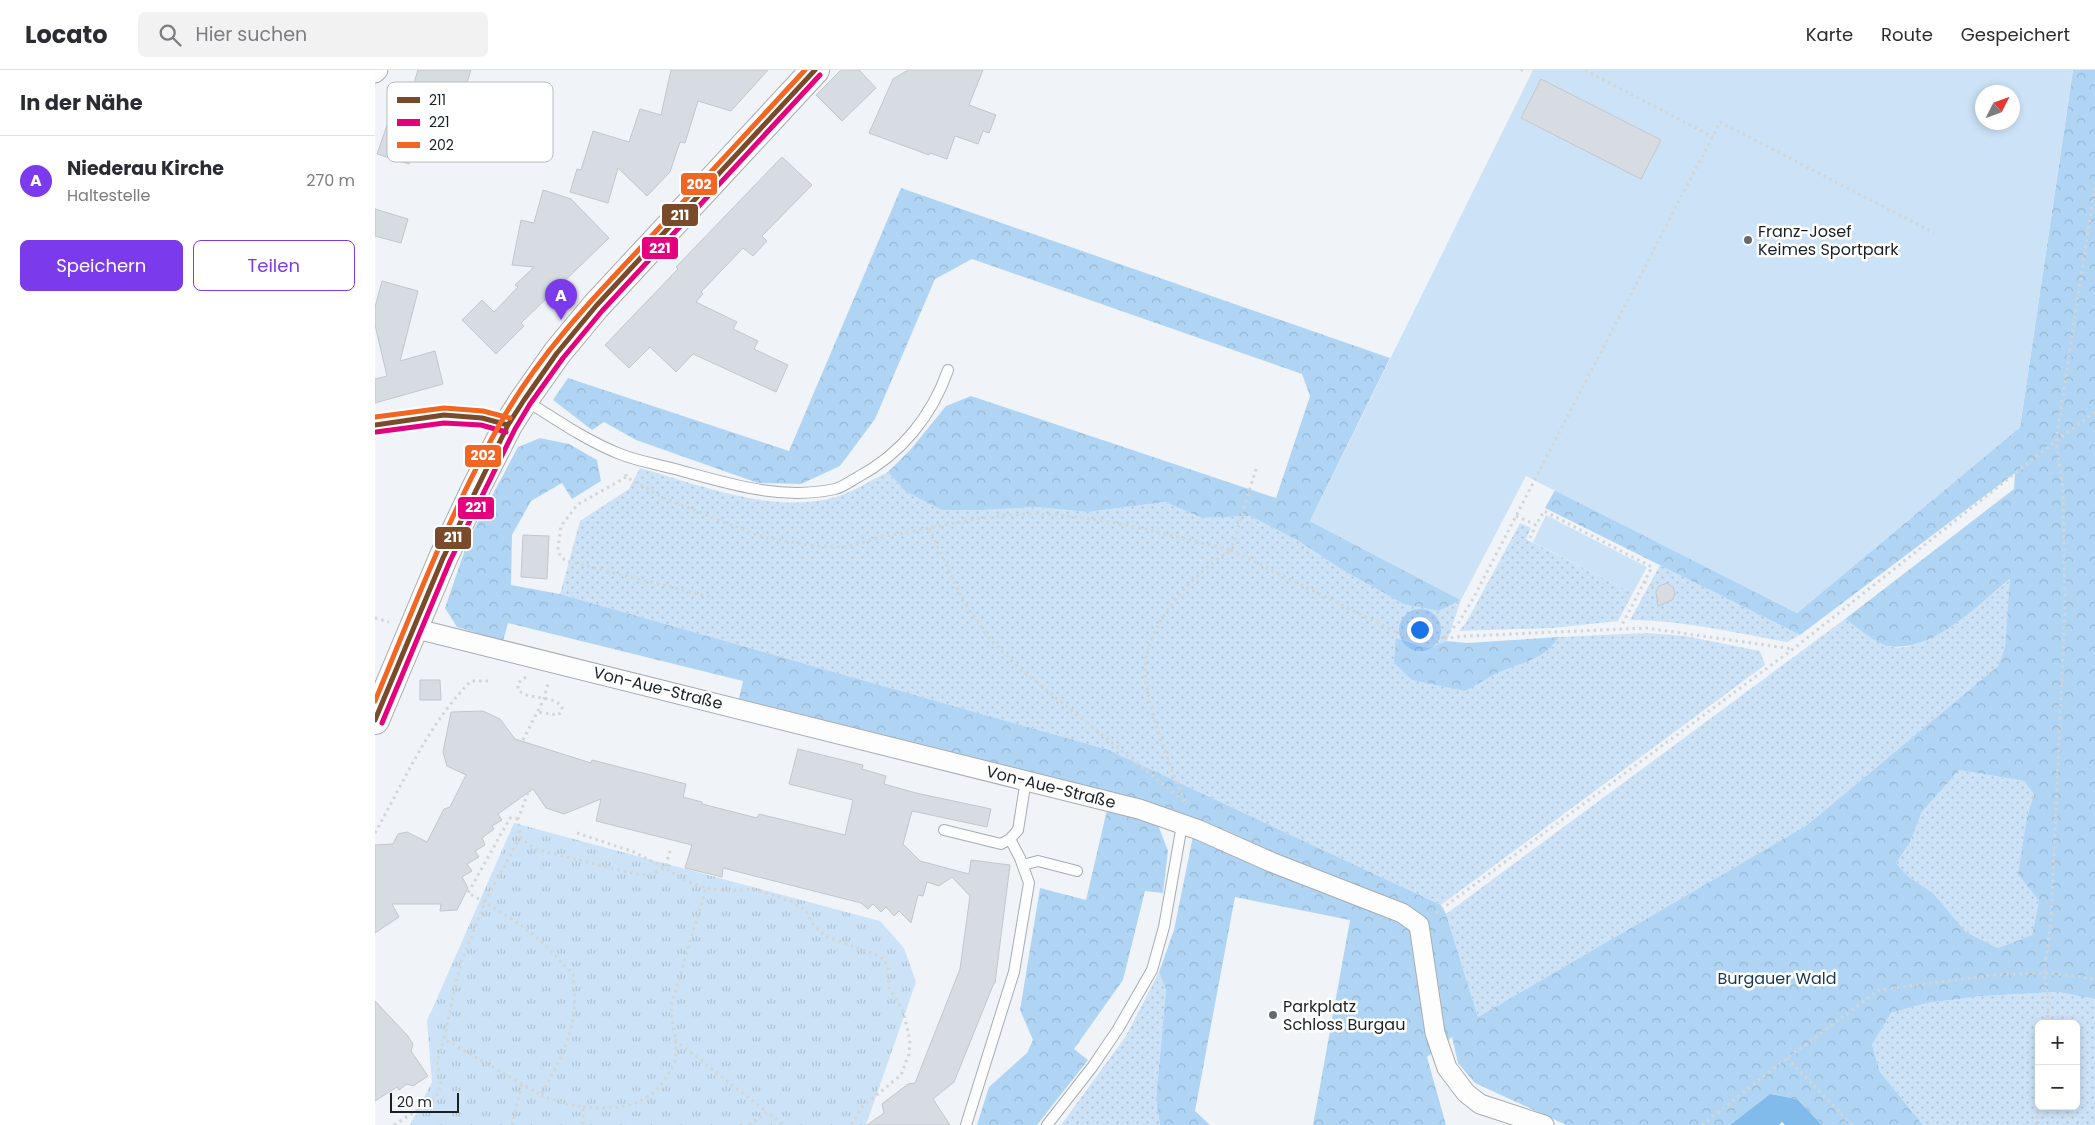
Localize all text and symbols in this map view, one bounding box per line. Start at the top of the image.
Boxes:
search box [138,12,488,57]
text: Locato [25,18,108,51]
icon: search [156,21,184,49]
text: Hier suchen [196,21,307,48]
text: Karte [1806,22,1853,47]
text: Route [1881,22,1933,47]
text: Gespeichert [1961,22,2070,47]
legend [387,82,553,162]
north arrow [1975,85,2020,130]
text: In der Nähe [20,88,143,117]
text: 211 [429,90,446,110]
text: 221 [429,112,450,132]
text: 202 [429,135,454,155]
text: Niederau Kirche [67,155,224,182]
text: A [30,169,42,192]
text: 270 m [306,169,355,192]
line badge: 202 [680,172,718,196]
text: 202 [686,174,712,194]
text: Haltestelle [67,184,150,207]
line badge: 211 [661,203,699,227]
text: 211 [671,205,689,225]
place label: Franz-Josef Keimes Sportpark [1758,220,1899,261]
marker: Franz-Josef Keimes Sportpark [1742,234,1754,246]
line badge: 221 [641,236,679,260]
text: 221 [649,238,671,258]
button: Speichern [20,240,183,291]
button: Teilen [193,240,355,291]
pin: A [545,279,577,320]
line badge: 202 [464,444,502,468]
text: 202 [470,445,496,465]
line badge: 221 [457,496,495,520]
text: 221 [465,497,487,517]
line badge: 211 [434,526,472,550]
text: 211 [444,527,462,547]
your location [1407,617,1433,643]
street label: Von-Aue-Straße [591,661,725,715]
street label: Von-Aue-Straße [984,760,1118,814]
park label: Burgauer Wald [1717,967,1837,990]
place label: Parkplatz Schloss Burgau [1283,995,1405,1036]
marker: Parkplatz Schloss Burgau [1267,1009,1279,1021]
map controls [2035,1020,2080,1110]
button: + [2035,1020,2080,1065]
button: − [2035,1065,2080,1110]
scale bar [390,1090,459,1113]
text: 20 m [397,1092,432,1112]

